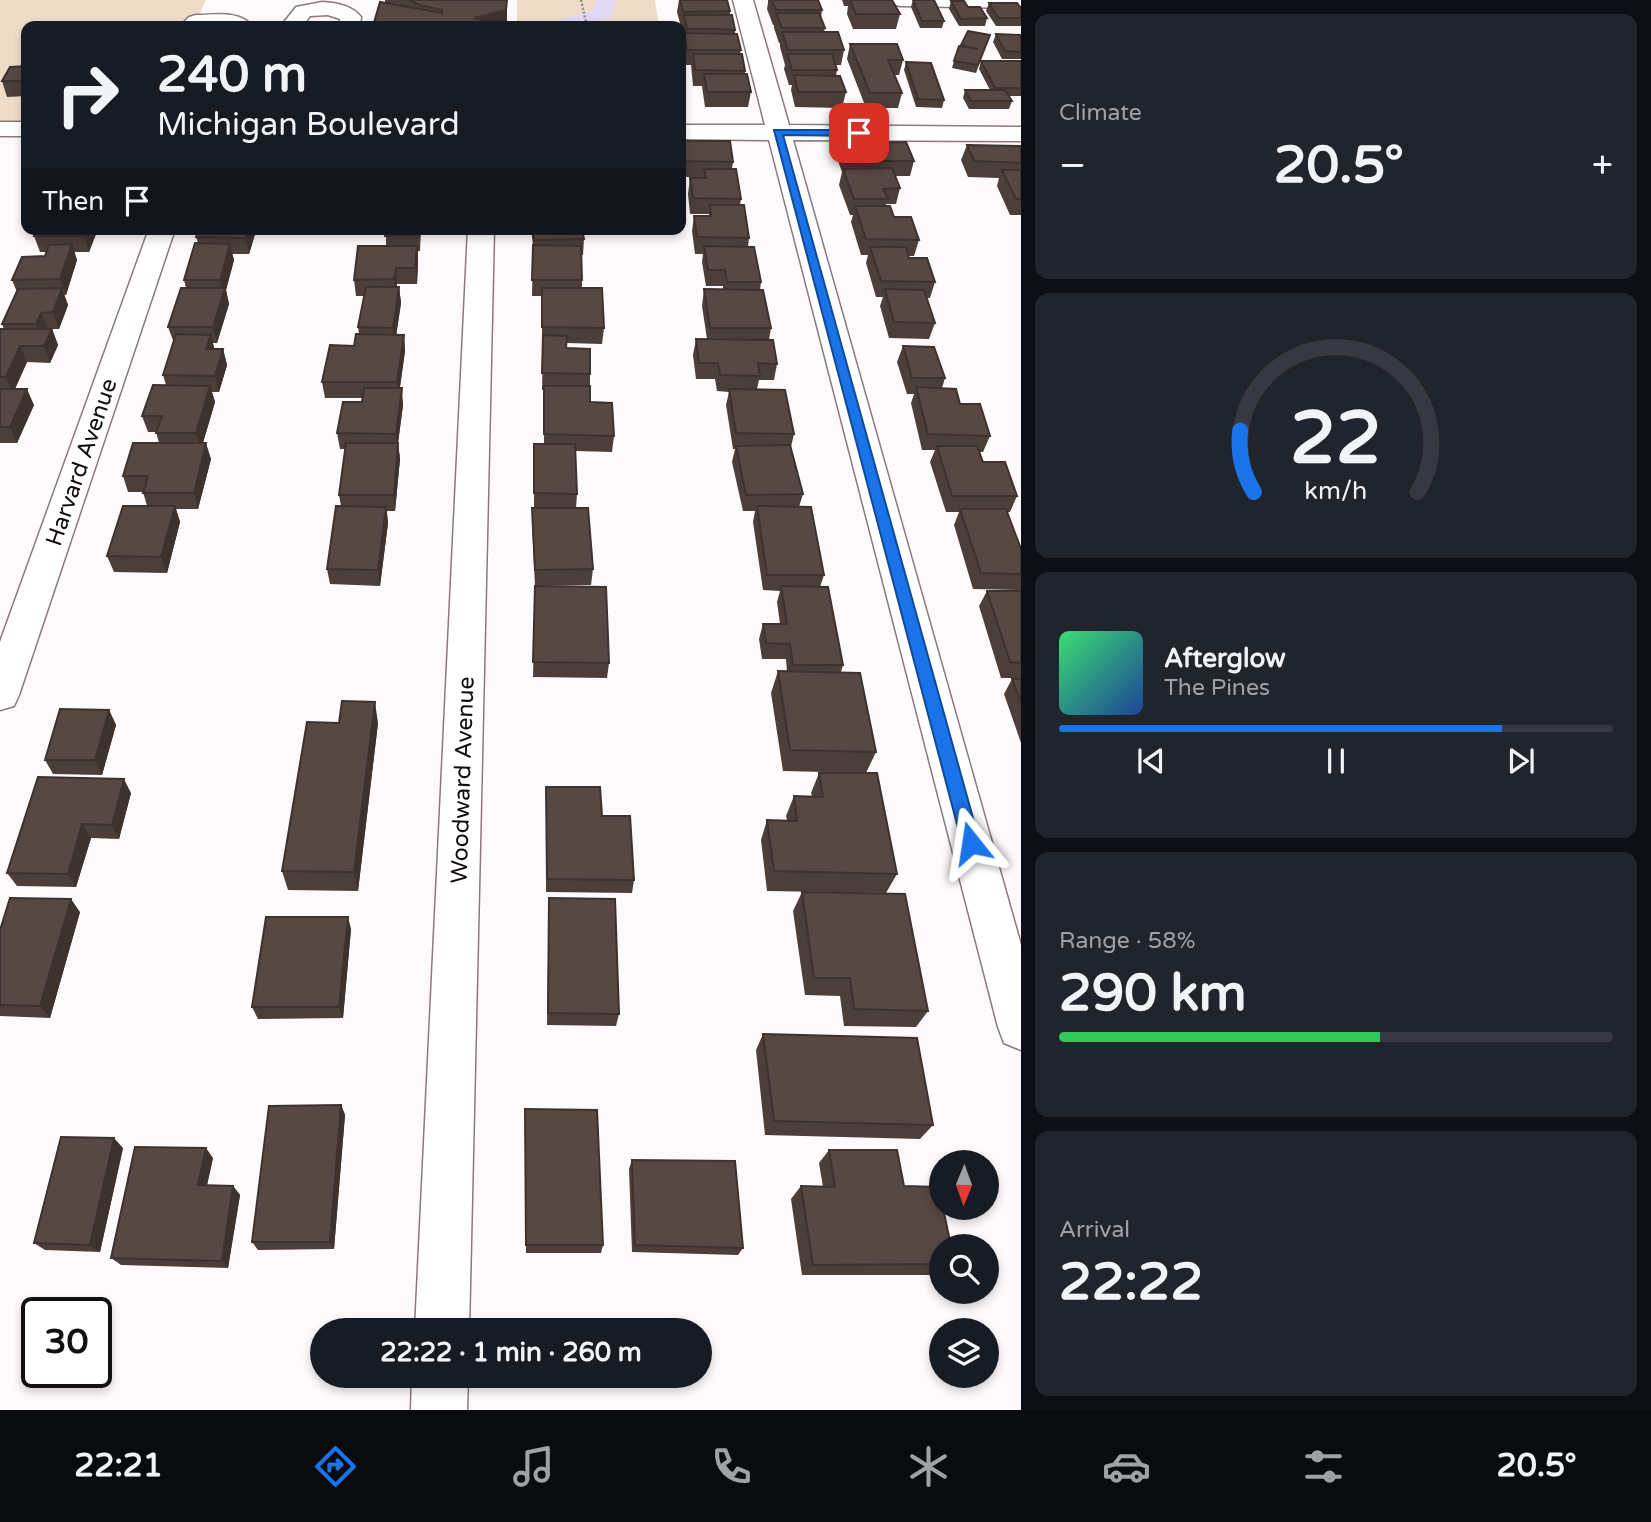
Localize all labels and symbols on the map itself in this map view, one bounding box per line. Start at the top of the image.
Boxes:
pin [829,103,889,163]
street label: Harvard Avenue [40,375,124,550]
street label: Woodward Avenue [445,676,481,884]
position arrow [934,806,1008,880]
north arrow [929,1150,999,1220]
speed limit sign: 30 [21,1297,112,1388]

